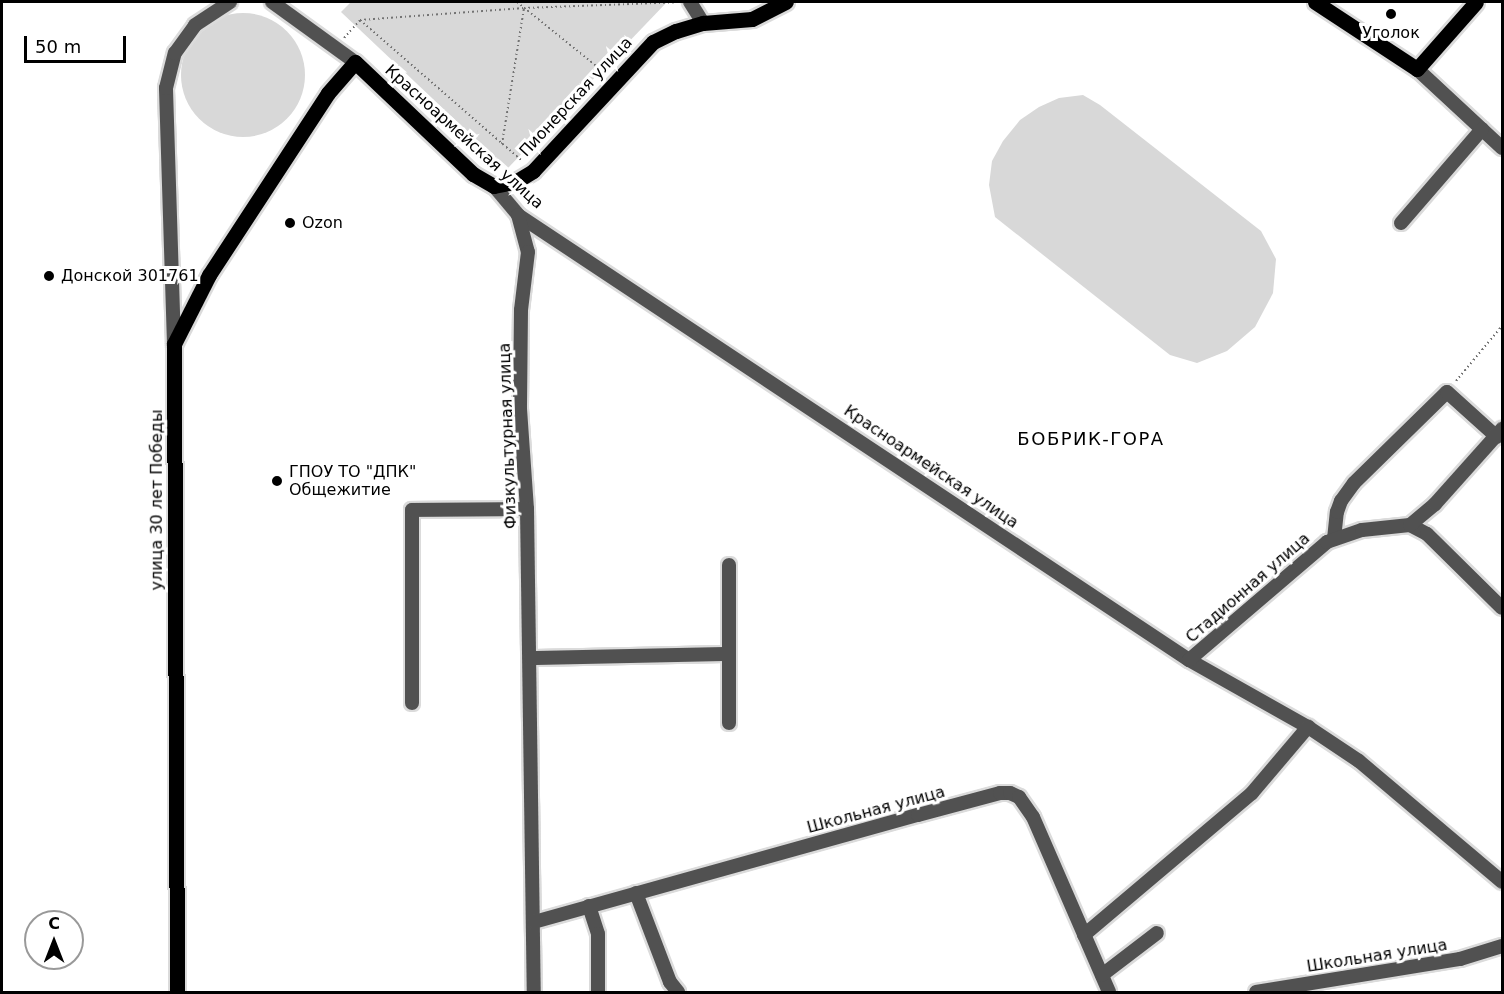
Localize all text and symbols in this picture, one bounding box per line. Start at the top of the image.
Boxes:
marker: Уголок [1384,7,1398,21]
place label: Уголок [1362,23,1420,43]
scale bar [27,24,129,62]
street label: Пионерская улица [516,33,636,161]
text: 50 m [35,36,81,57]
street label: Красноармейская улица [381,61,547,213]
place label: Ozon [302,213,343,233]
marker: Ozon [283,216,297,230]
place label: Донской 301761 [61,266,199,286]
marker: Донской 301761 [42,269,56,283]
street label: Физкультурная улица [495,343,521,529]
street label: Красноармейская улица [840,401,1022,533]
street label: улица 30 лет Победы [147,409,167,591]
district label: БОБРИК-ГОРА [1017,428,1165,450]
place label: ГПОУ ТО "ДПК" Общежитие [289,462,416,500]
marker: ГПОУ ТО "ДПК" Общежитие [270,474,284,488]
street label: Стадионная улица [1182,529,1314,647]
street label: Школьная улица [805,782,947,838]
north arrow [24,910,84,970]
text: С [48,914,60,933]
street label: Школьная улица [1305,935,1449,977]

